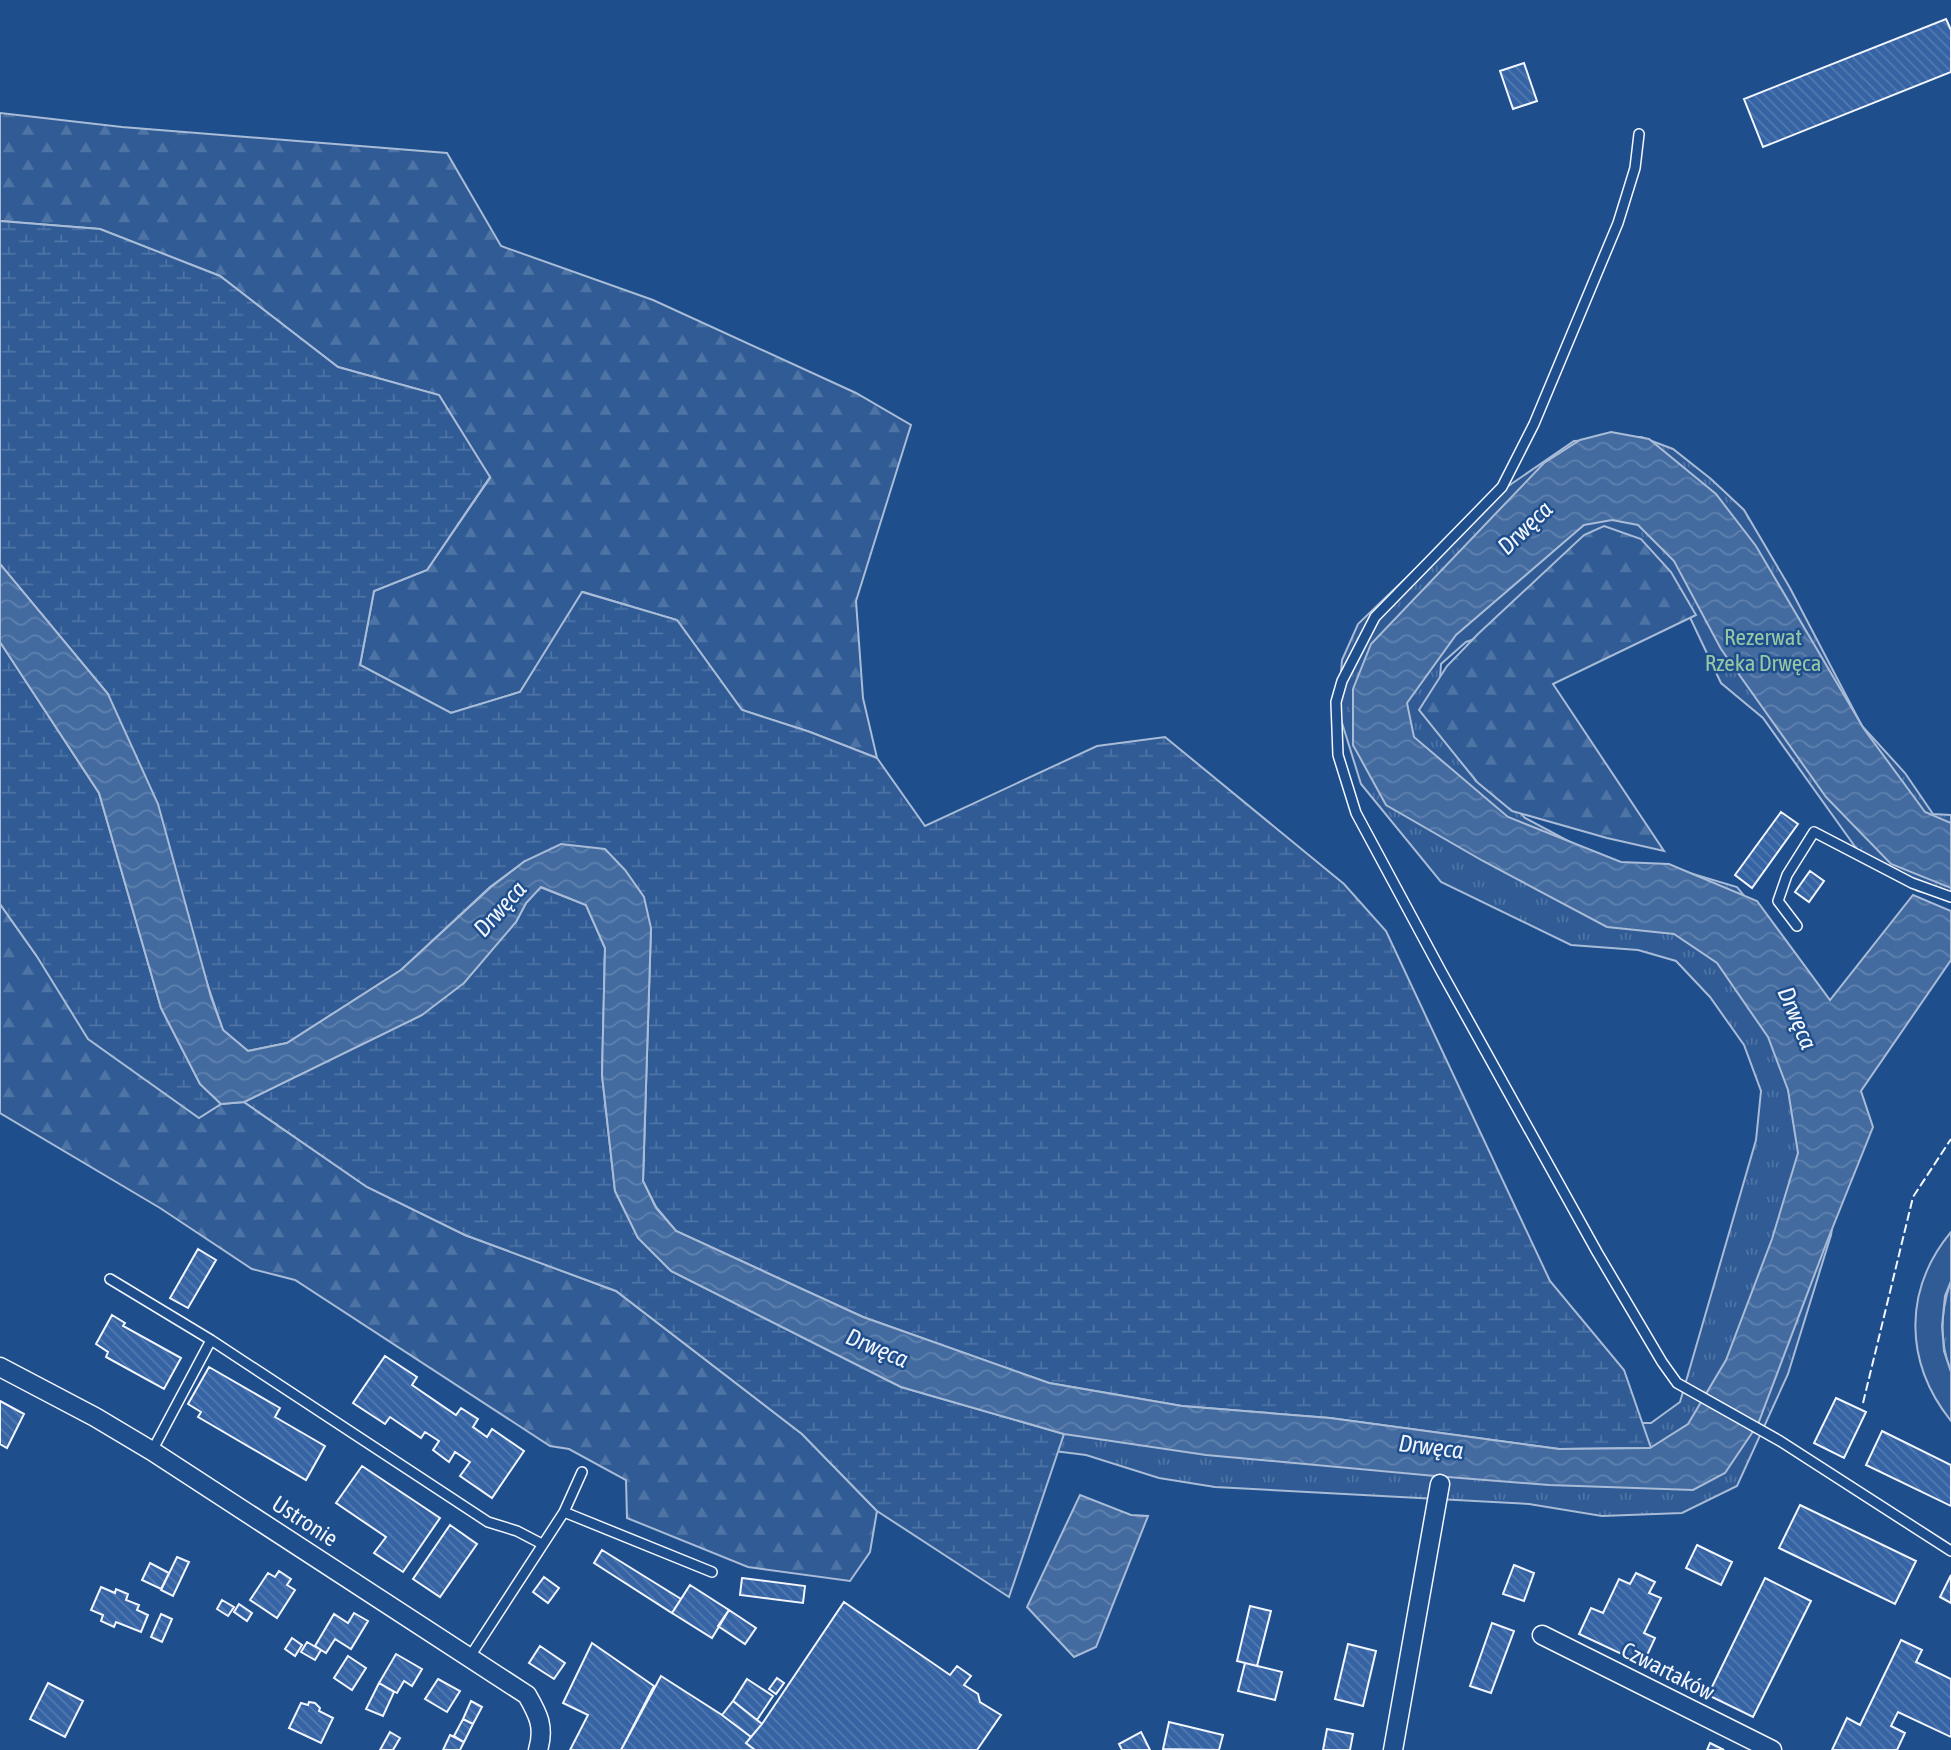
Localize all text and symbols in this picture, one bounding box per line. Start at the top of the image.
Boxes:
water label: Drwęca [1492,495,1557,560]
park label: Rezerwat Rzeka Drwęca [1705,624,1821,676]
water label: Drwęca [468,875,531,942]
water label: Drwęca [1772,983,1823,1053]
water label: Drwęca [842,1322,912,1373]
water label: Drwęca [1397,1429,1465,1464]
street label: Ustronie [267,1490,343,1552]
street label: Czwartaków [1617,1637,1719,1706]

